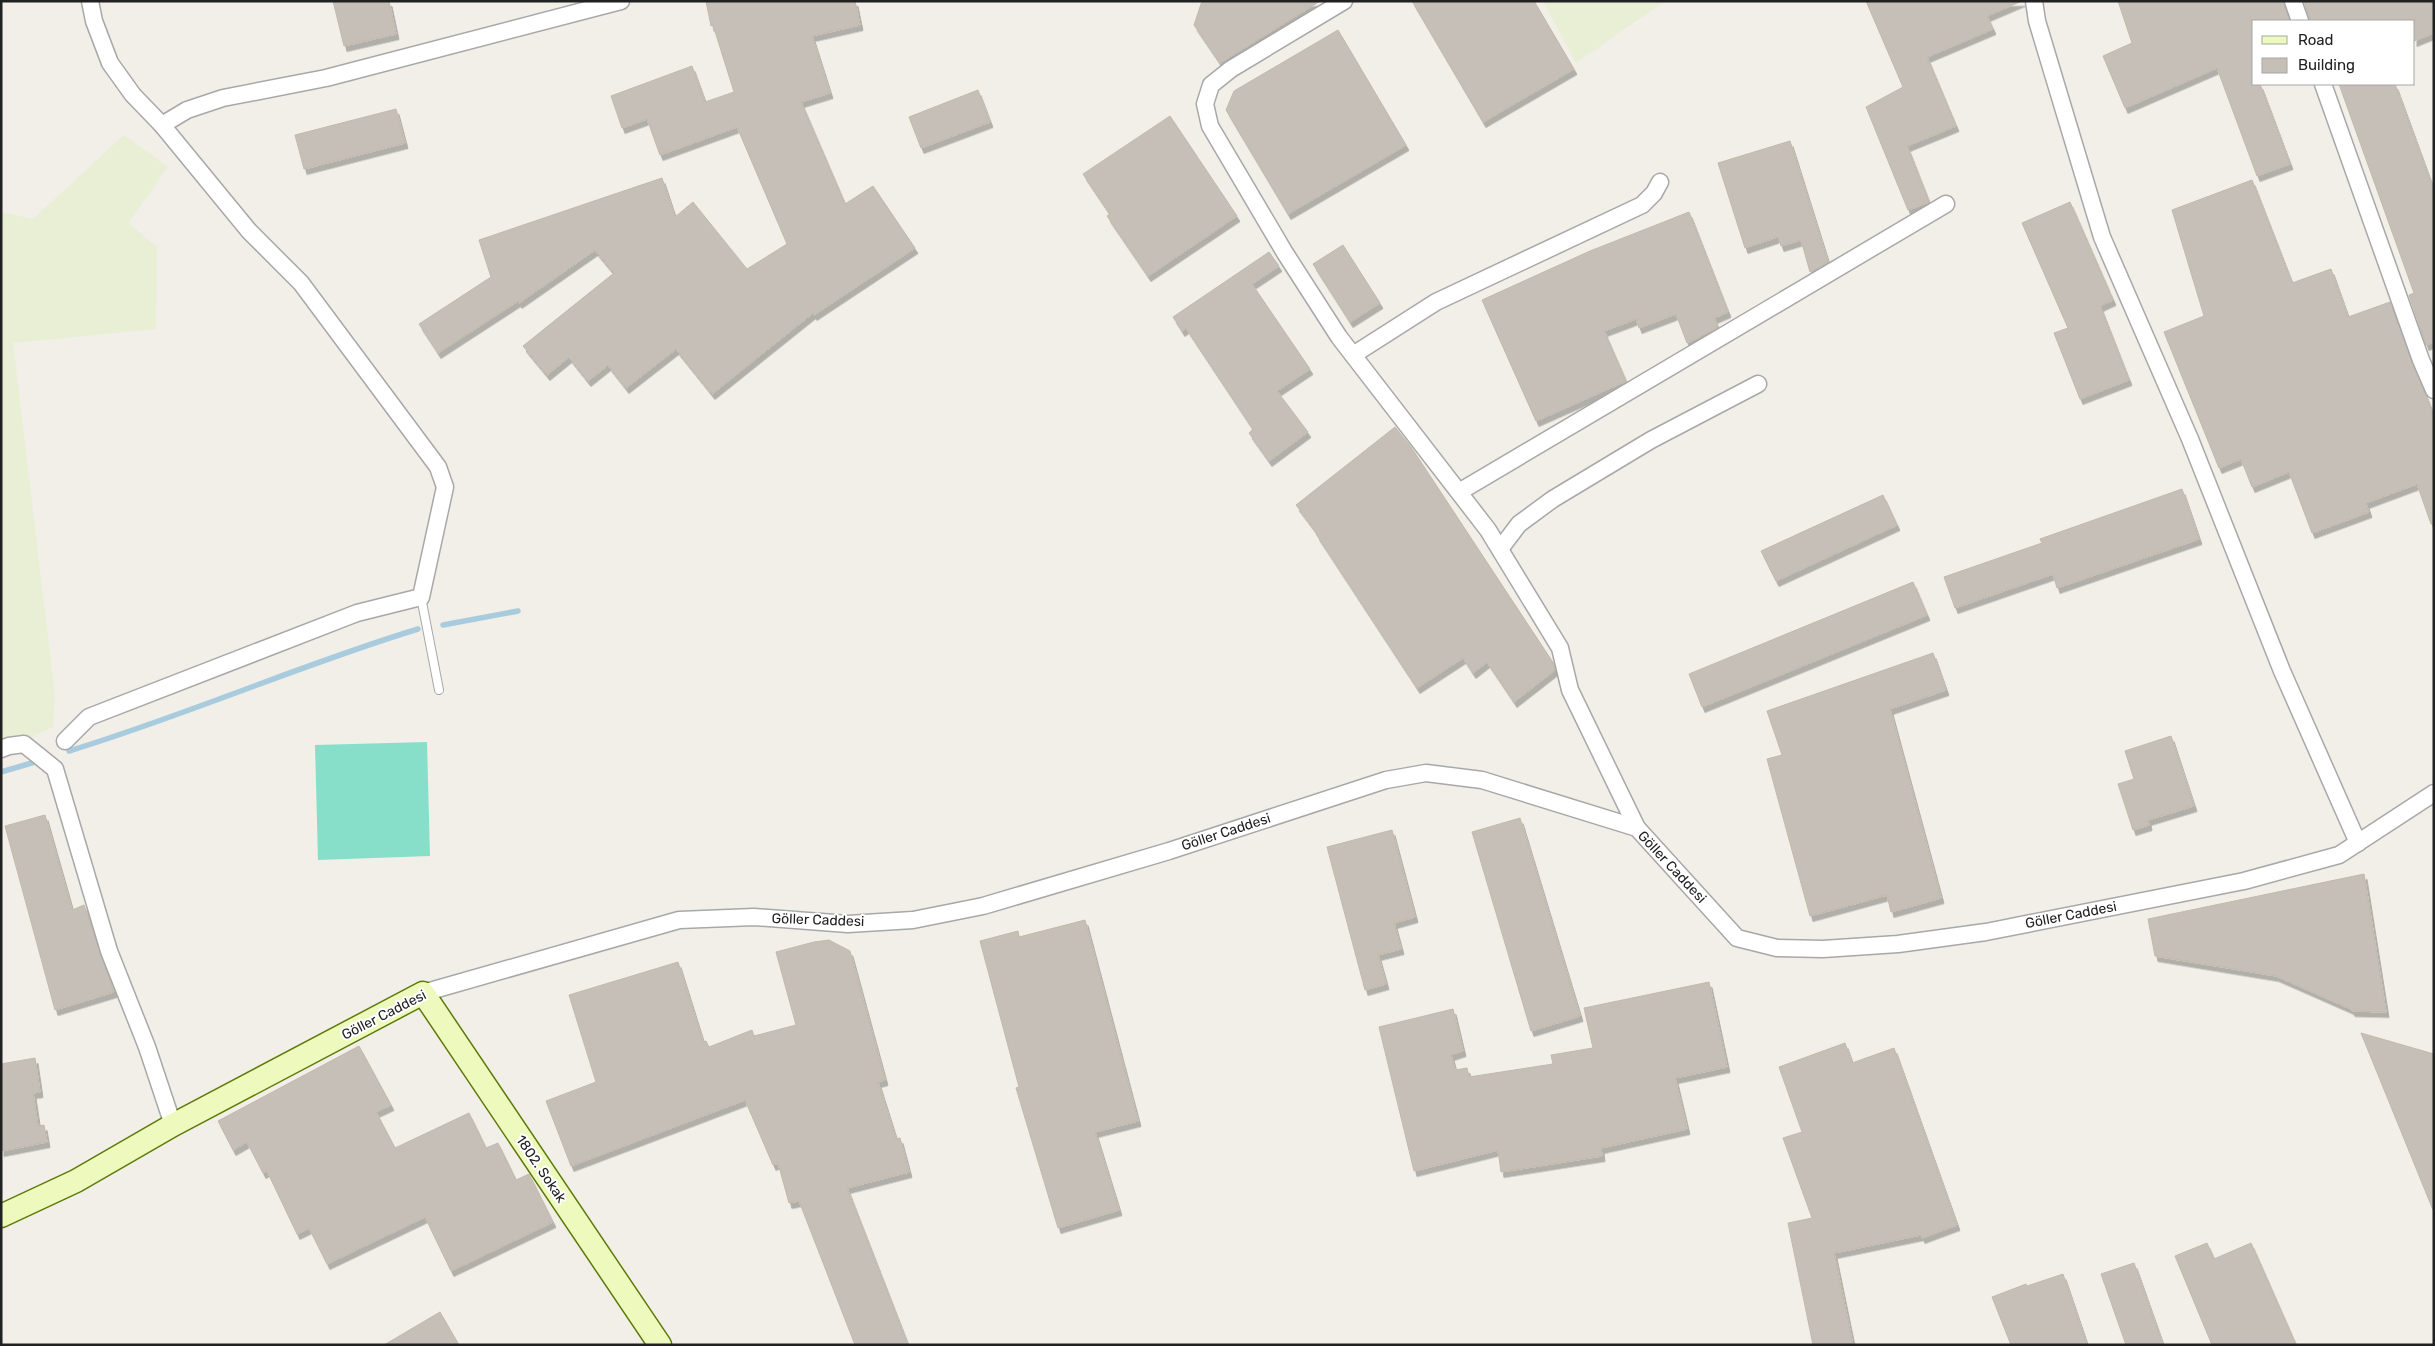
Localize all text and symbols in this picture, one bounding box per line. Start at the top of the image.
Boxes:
legend [2252,20,2415,85]
text: Road [2298,31,2334,49]
text: Building [2298,56,2355,74]
street label: Göller Caddesi [1179,810,1273,854]
street label: Göller Caddesi [1634,827,1710,907]
street label: Göller Caddesi [2024,898,2118,932]
street label: Göller Caddesi [771,910,865,930]
street label: Göller Caddesi [339,986,429,1044]
street label: 1802. Sokak [512,1132,570,1207]

